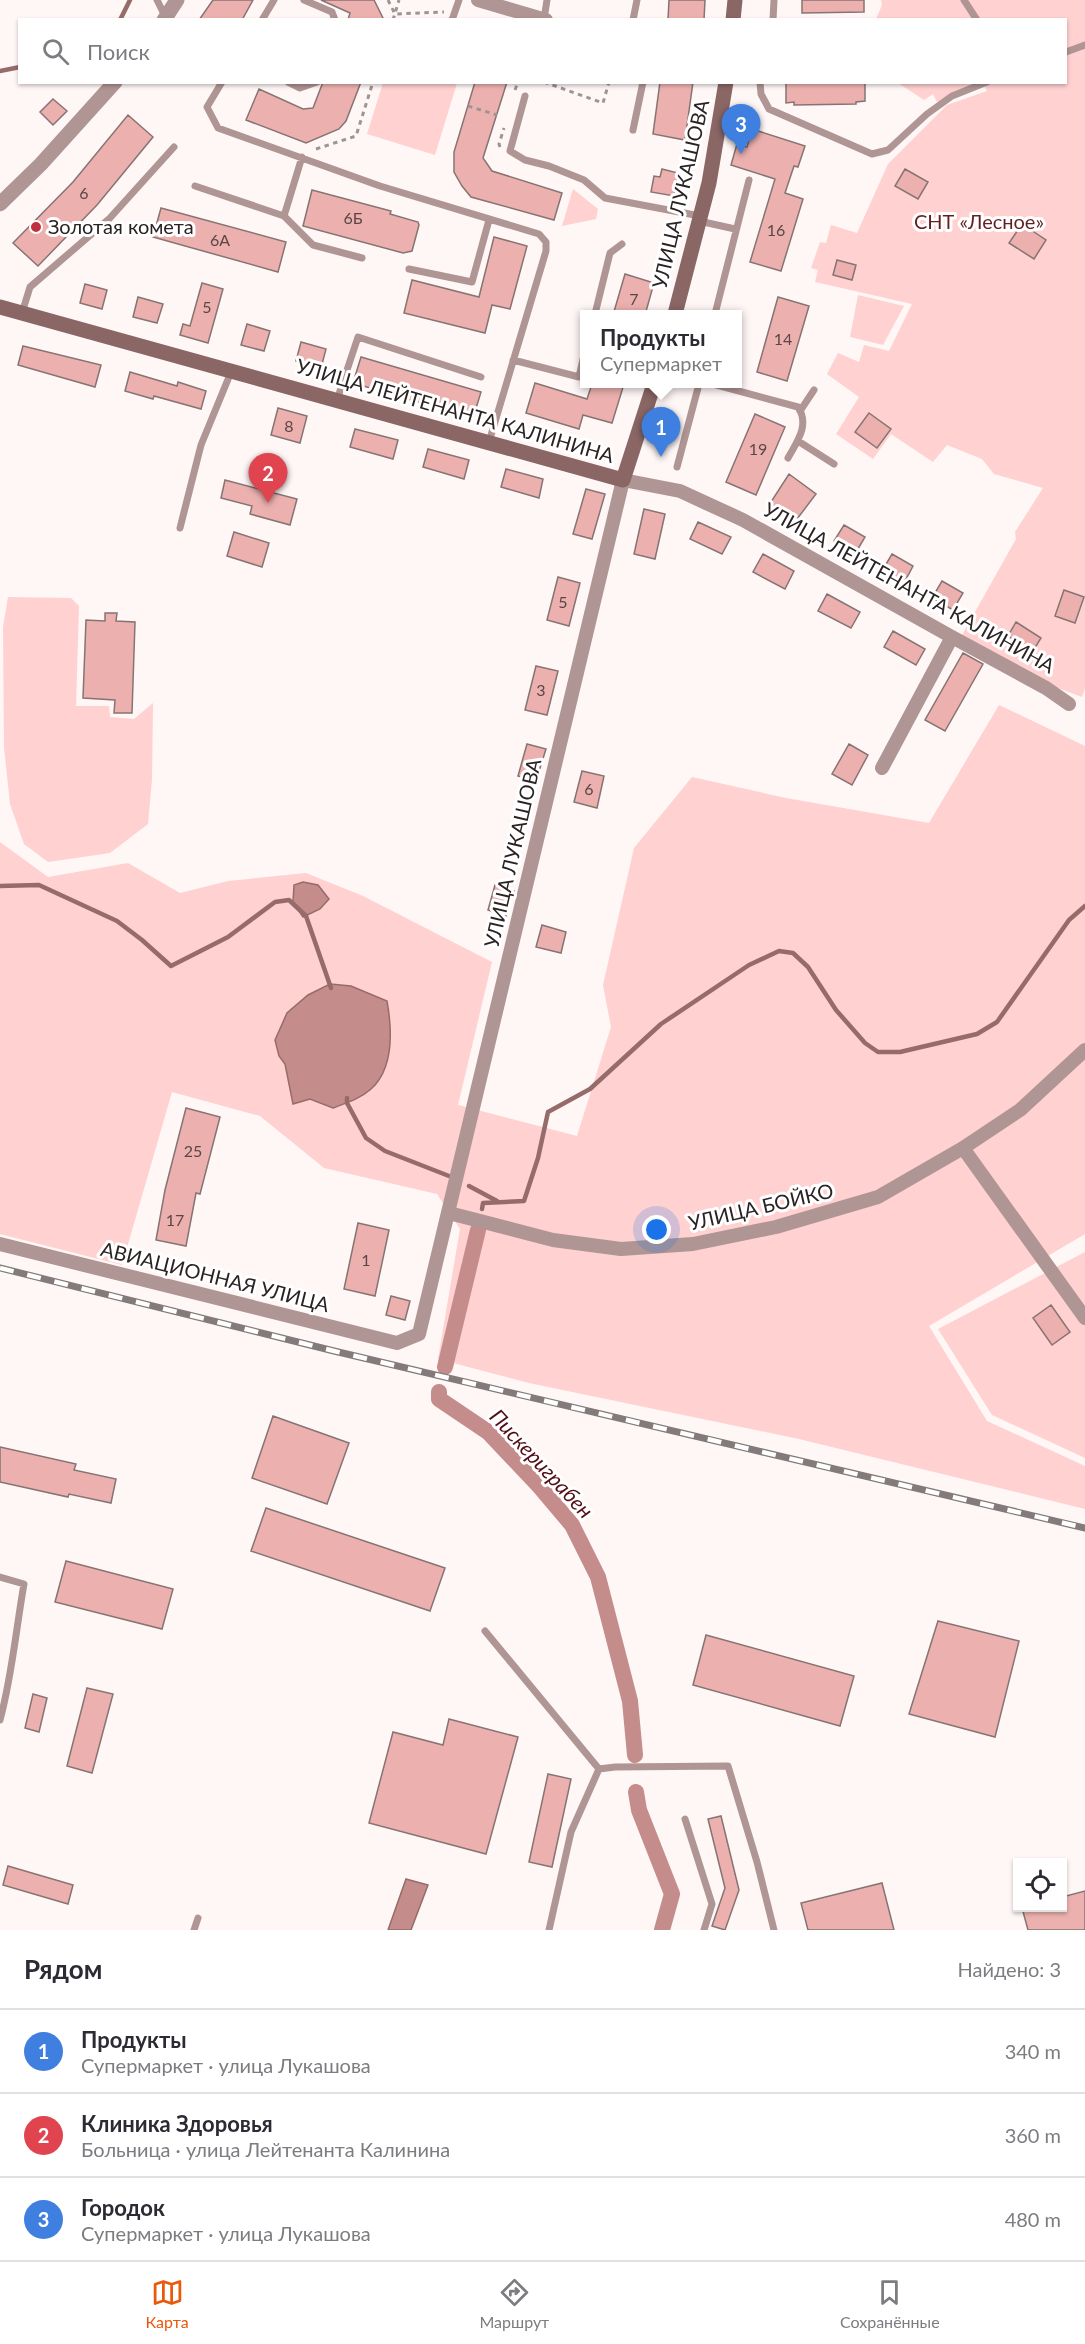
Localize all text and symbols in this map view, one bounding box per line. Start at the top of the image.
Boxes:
search box [18,18,1067,84]
icon: search [39,35,72,68]
text: Поиск [87,38,150,65]
street label: УЛИЦА ЛУКАШОВА [647,97,714,291]
pin: 3 [722,104,760,154]
house number: 6 [79,183,89,202]
house number: 6Б [343,208,363,227]
park label: СНТ «Лесное» [914,209,1044,233]
place label: Золотая комета [48,214,194,238]
marker: Золотая комета [29,220,43,234]
house number: 16 [767,220,785,239]
house number: 6А [210,230,230,249]
house number: 7 [629,289,639,308]
house number: 5 [202,297,212,316]
popup [580,310,742,388]
text: Продукты [600,324,706,351]
house number: 14 [774,329,792,348]
text: Супермаркет [600,351,722,375]
street label: УЛИЦА ЛЕЙТЕНАНТА КАЛИНИНА [294,353,617,467]
pin: 1 [642,408,680,457]
house number: 8 [284,416,294,435]
house number: 19 [749,439,767,458]
pin: 2 [248,454,288,503]
street label: УЛИЦА ЛЕЙТЕНАНТА КАЛИНИНА [760,497,1060,678]
house number: 5 [558,592,568,611]
house number: 3 [536,680,546,699]
street label: УЛИЦА ЛУКАШОВА [479,756,546,950]
house number: 6 [584,779,594,798]
house number: 25 [184,1141,202,1160]
street label: УЛИЦА БОЙКО [686,1178,835,1234]
house number: 17 [166,1210,184,1229]
your location [642,1215,671,1244]
street label: АВИАЦИОННАЯ УЛИЦА [98,1236,333,1316]
house number: 1 [361,1250,371,1269]
water label: Пискериграбен [485,1403,599,1523]
map controls [1013,1858,1067,1912]
button: locate [1013,1858,1067,1912]
text: Рядом [24,1953,102,1985]
text: Найдено: 3 [958,1957,1061,1981]
text: Продукты [81,2026,187,2053]
text: 1 [38,2039,49,2063]
text: 340 m [1005,2039,1061,2063]
text: Супермаркет · улица Лукашова [81,2053,371,2077]
text: Клиника Здоровья [81,2110,273,2137]
text: 2 [38,2123,49,2147]
text: 360 m [1005,2123,1061,2147]
text: Больница · улица Лейтенанта Калинина [81,2137,450,2161]
text: Городок [81,2194,165,2221]
text: 3 [38,2207,49,2231]
text: 480 m [1005,2207,1061,2231]
text: Супермаркет · улица Лукашова [81,2221,371,2245]
tab: Карта [145,2276,189,2331]
tab: Маршрут [479,2276,549,2331]
tab: Сохранённые [840,2276,940,2331]

